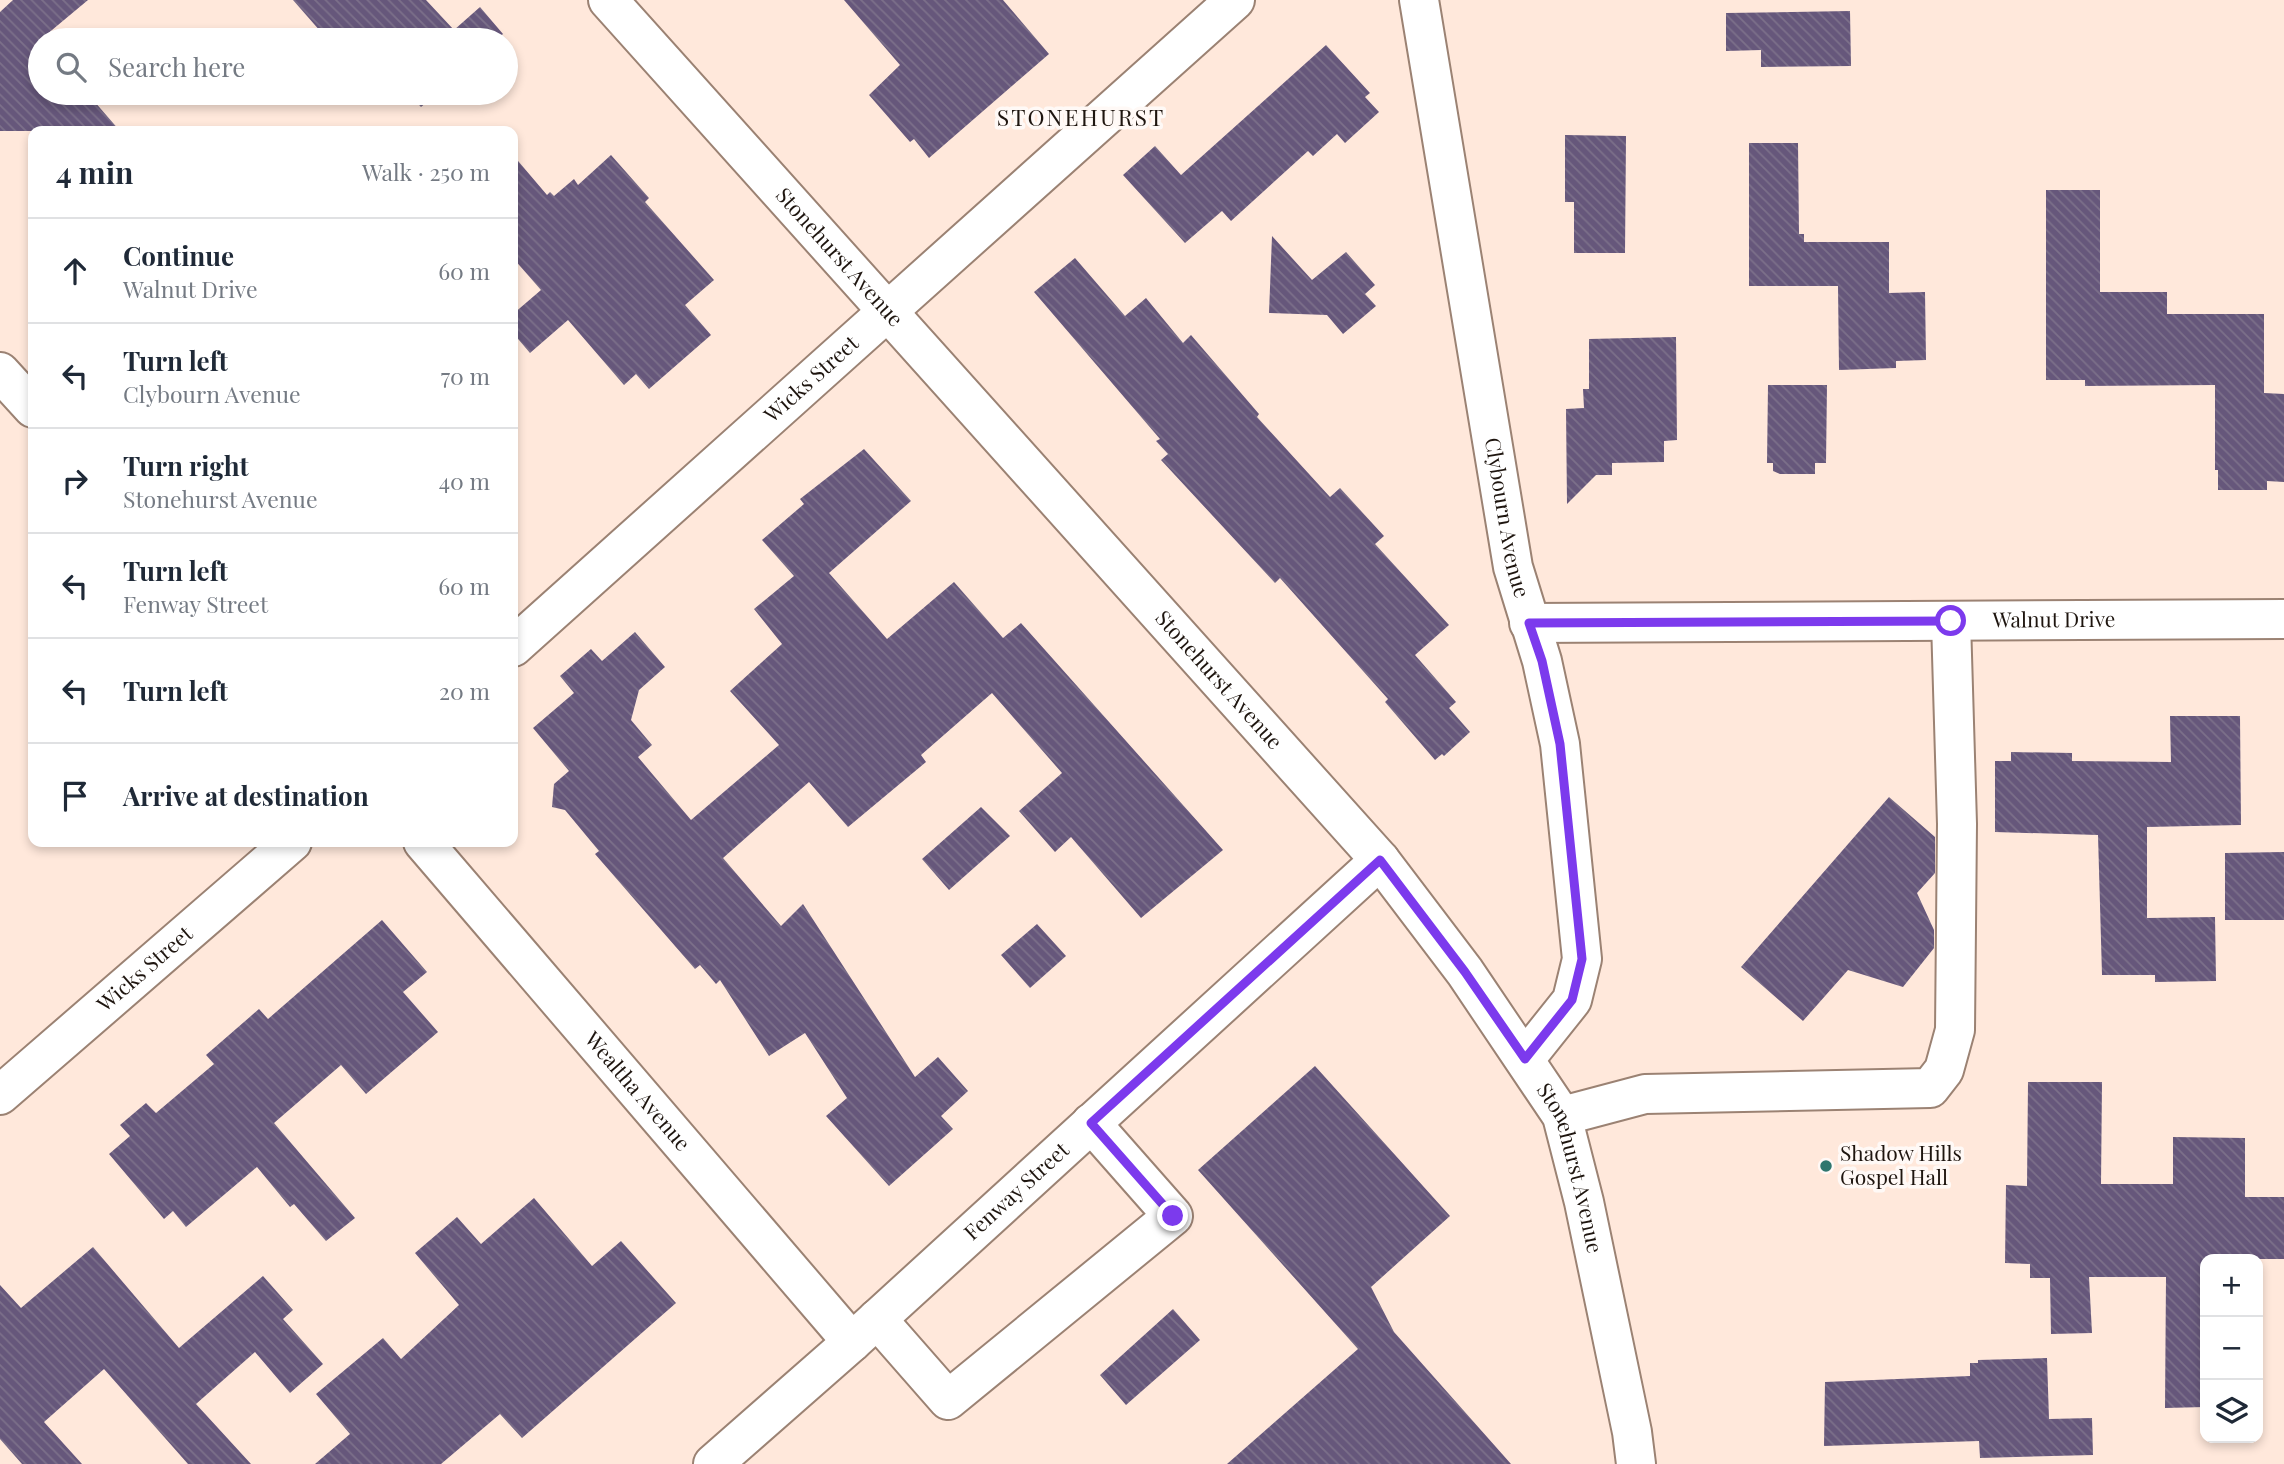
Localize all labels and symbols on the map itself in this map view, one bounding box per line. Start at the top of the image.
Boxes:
district label: STONEHURST [997,101,1165,132]
street label: Stonehurst Avenue [771,181,910,332]
street label: Wicks Street [756,328,864,428]
street label: Clybourn Avenue [1480,435,1538,601]
street label: Stonehurst Avenue [1150,603,1290,754]
street label: Walnut Drive [1991,604,2116,633]
route start [1935,605,1966,636]
street label: Wicks Street [89,918,198,1017]
street label: Wealtha Avenue [579,1024,698,1156]
street label: Stonehurst Avenue [1532,1077,1610,1256]
street label: Fenway Street [957,1135,1074,1245]
place label: Shadow Hills Gospel Hall [1840,1138,1962,1190]
marker: Shadow Hills Gospel Hall [1818,1158,1834,1174]
route end [1157,1200,1188,1231]

